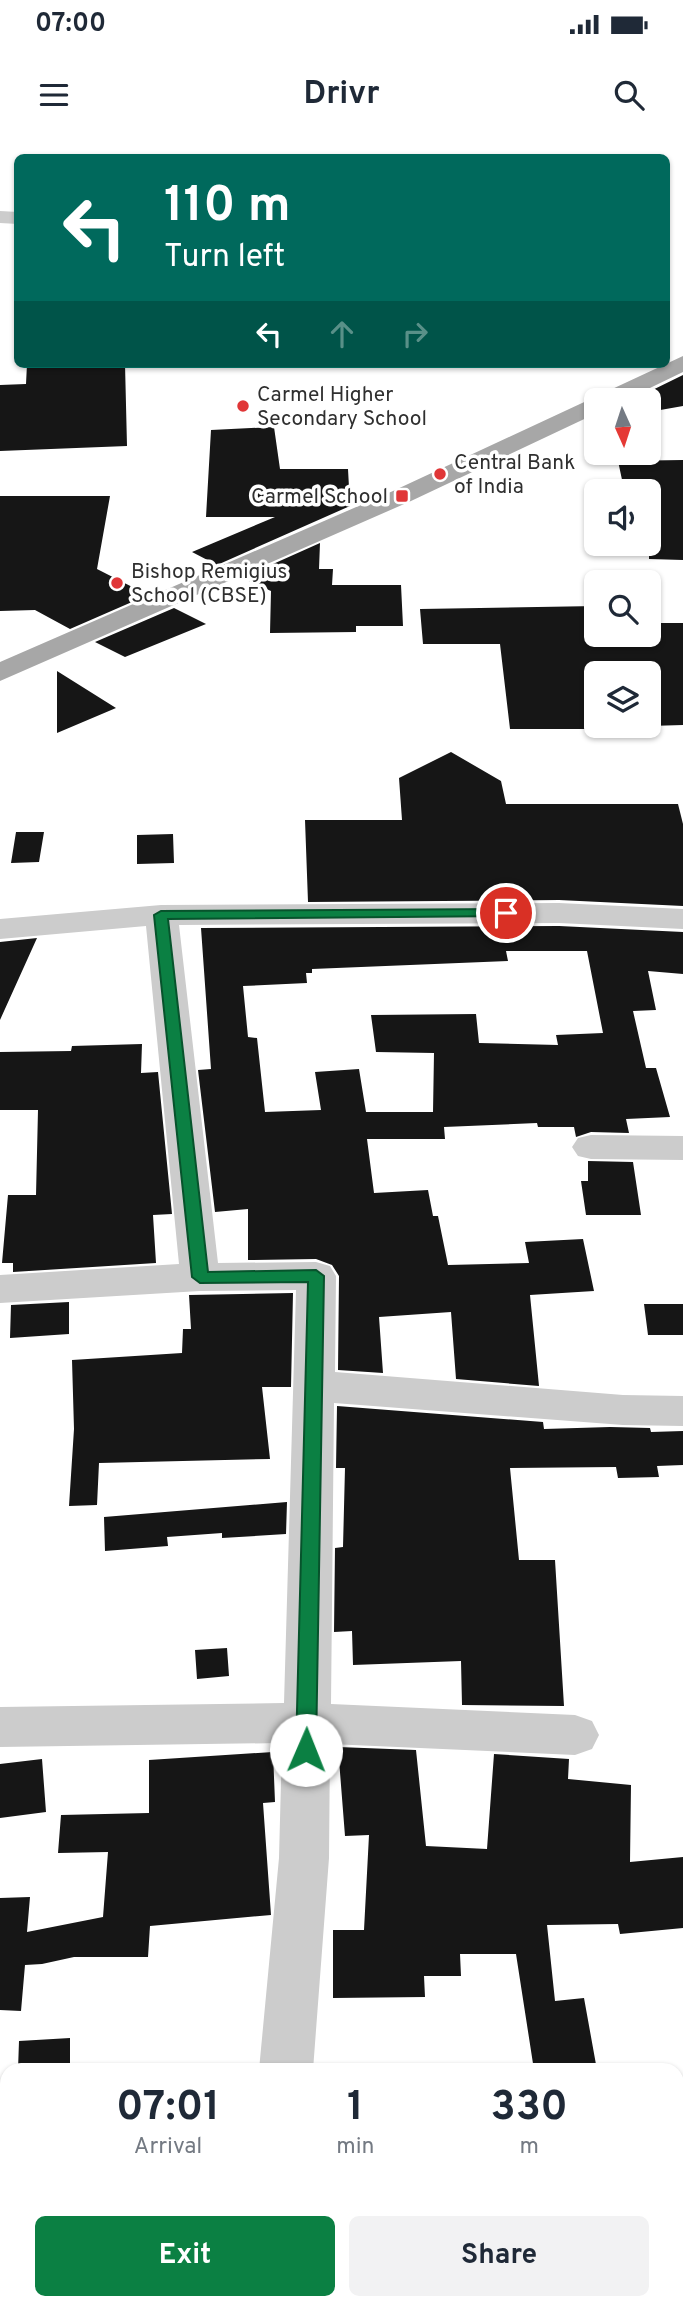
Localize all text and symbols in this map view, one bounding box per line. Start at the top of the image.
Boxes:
text: 07:00 [35,8,106,41]
text: Drivr [303,75,380,115]
icon: menu [35,76,73,114]
icon: search [610,76,648,114]
text: 110 m [164,177,291,239]
icon: left [49,182,140,273]
text: Turn left [164,238,285,278]
icon: left [250,315,288,353]
icon: ahead [323,315,361,353]
icon: right [396,315,434,353]
place label: Carmel Higher Secondary School [257,382,427,433]
north arrow [584,388,662,466]
map controls [584,388,661,738]
marker: Carmel Higher Secondary School [235,398,251,414]
place label: Central Bank of India [454,450,575,501]
marker: Central Bank of India [432,466,448,482]
button: sound [584,479,661,556]
place label: Carmel School [251,484,388,511]
marker: Carmel School [394,488,410,504]
place label: Bishop Remigius School (CBSE) [131,559,287,610]
button: search [584,570,661,647]
marker: Bishop Remigius School (CBSE) [109,575,125,591]
button: layers [584,661,661,738]
pin [476,883,536,943]
icon: arrive [487,894,525,932]
position arrow [269,1713,343,1787]
text: 07:01 [116,2082,220,2135]
text: 1 [347,2082,364,2135]
text: 330 [491,2082,568,2135]
text: Arrival [134,2133,202,2162]
text: min [336,2133,374,2162]
text: m [519,2133,539,2162]
button: Exit [35,2216,335,2296]
button: Share [349,2216,649,2296]

